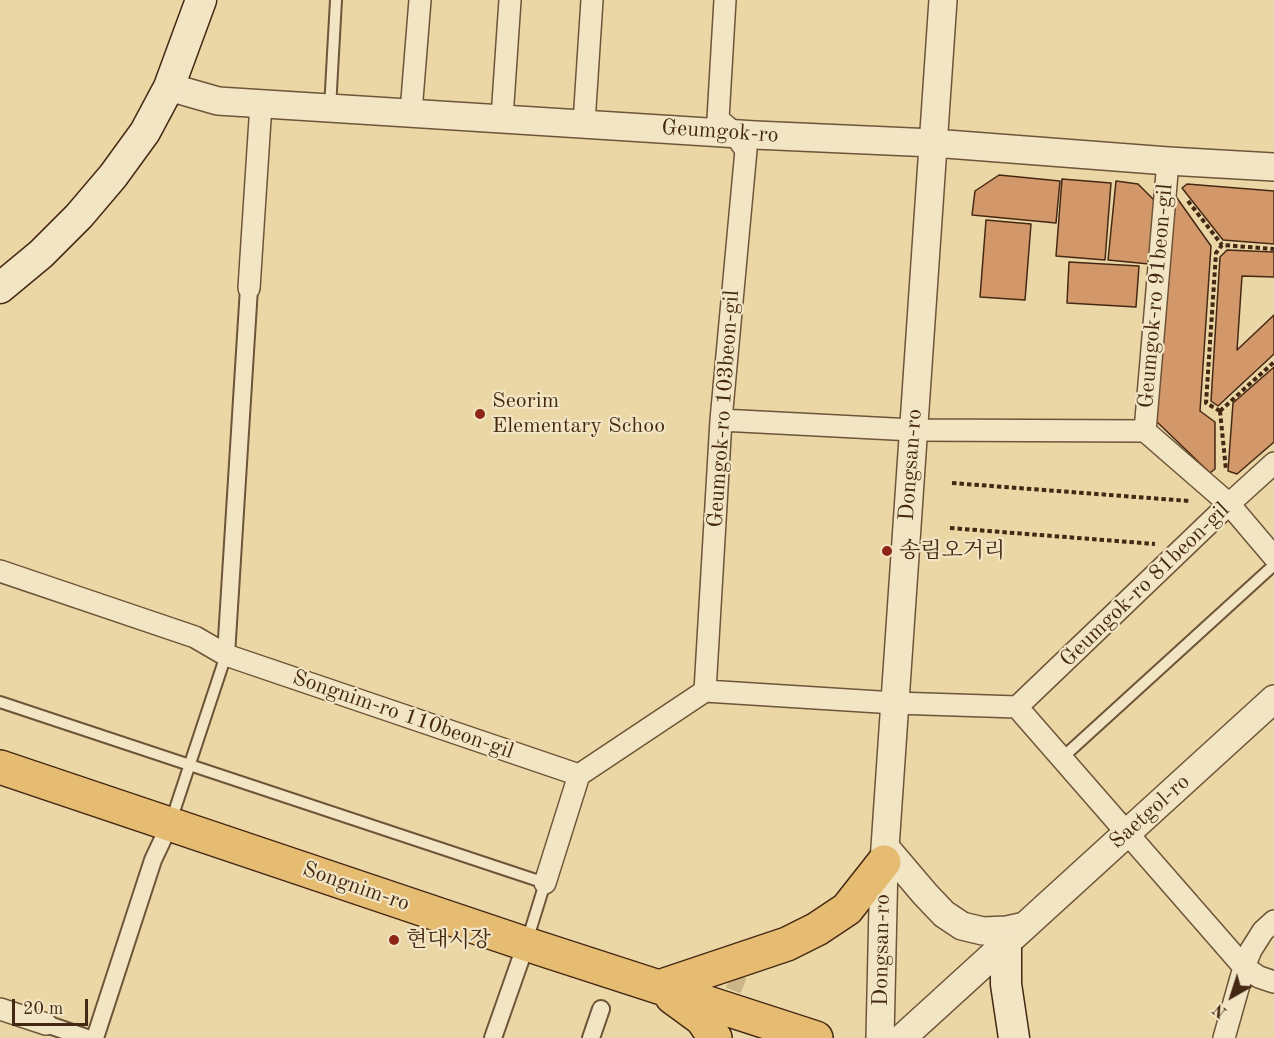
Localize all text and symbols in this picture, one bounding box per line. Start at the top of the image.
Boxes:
street label: Geumgok-ro [660,115,780,149]
street label: Geumgok-ro 91beon-gil [1133,183,1179,409]
street label: Geumgok-ro 103beon-gil [703,289,745,529]
place label: Seorim Elementary Schoo [492,388,665,440]
marker: Seorim Elementary Schoo [473,407,487,421]
street label: Dongsan-ro [894,408,928,522]
street label: Geumgok-ro 81beon-gil [1055,497,1235,673]
place label: 송림오거리 [899,538,1005,564]
marker: 송림오거리 [880,544,894,558]
street label: Songnim-ro 110beon-gil [289,665,517,765]
street label: Saetgol-ro [1104,769,1196,855]
street label: Songnim-ro [299,856,413,918]
street label: Dongsan-ro [868,894,896,1006]
place label: 현대시장 [406,927,491,953]
marker: 현대시장 [387,933,401,947]
north arrow [1202,966,1262,1026]
scale bar [15,987,92,1025]
text: 20 m [23,1000,63,1018]
text: N [1211,1000,1230,1020]

